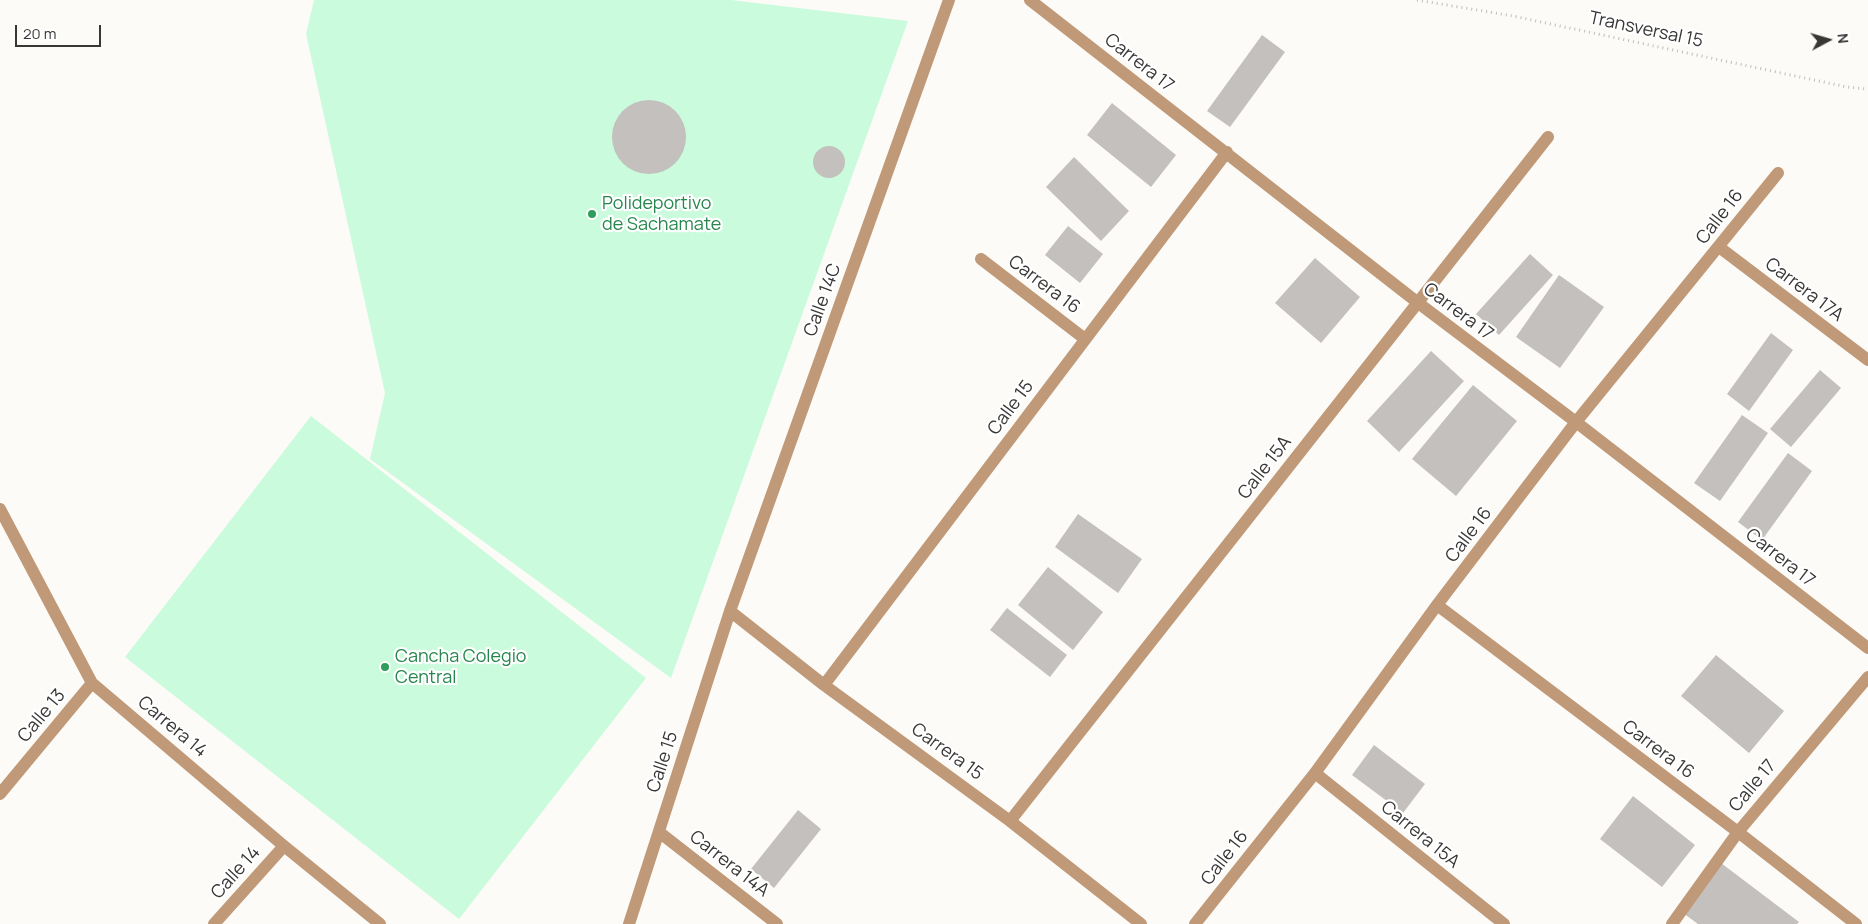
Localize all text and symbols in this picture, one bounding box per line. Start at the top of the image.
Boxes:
street label: Transversal 15 [1587,7,1705,53]
scale bar [18,15,104,47]
north arrow [1803,15,1853,65]
text: 20 m [23,23,56,44]
street label: Carrera 17 [1100,29,1178,97]
text: N [1833,32,1853,44]
street label: Calle 16 [1692,185,1748,249]
place label: Polideportivo de Sachamate [602,193,721,235]
marker: Polideportivo de Sachamate [586,208,598,220]
street label: Carrera 16 [1004,251,1084,319]
street label: Carrera 17A [1760,253,1848,327]
street label: Calle 14C [800,261,846,339]
street label: Carrera 17 [1419,279,1497,345]
street label: Calle 15 [983,376,1039,440]
street label: Calle 15A [1234,432,1296,504]
street label: Calle 16 [1441,503,1497,567]
street label: Carrera 17 [1741,524,1819,592]
place label: Cancha Colegio Central [395,646,527,689]
marker: Cancha Colegio Central [379,661,391,673]
street label: Calle 13 [14,685,70,747]
street label: Carrera 14 [133,692,211,762]
street label: Carrera 16 [1618,716,1698,784]
street label: Carrera 15 [907,719,987,785]
street label: Calle 15 [643,729,683,795]
street label: Calle 17 [1725,756,1781,816]
street label: Carrera 15A [1376,797,1464,873]
street label: Carrera 14A [685,826,773,902]
street label: Calle 16 [1197,826,1253,890]
street label: Calle 14 [207,842,265,904]

